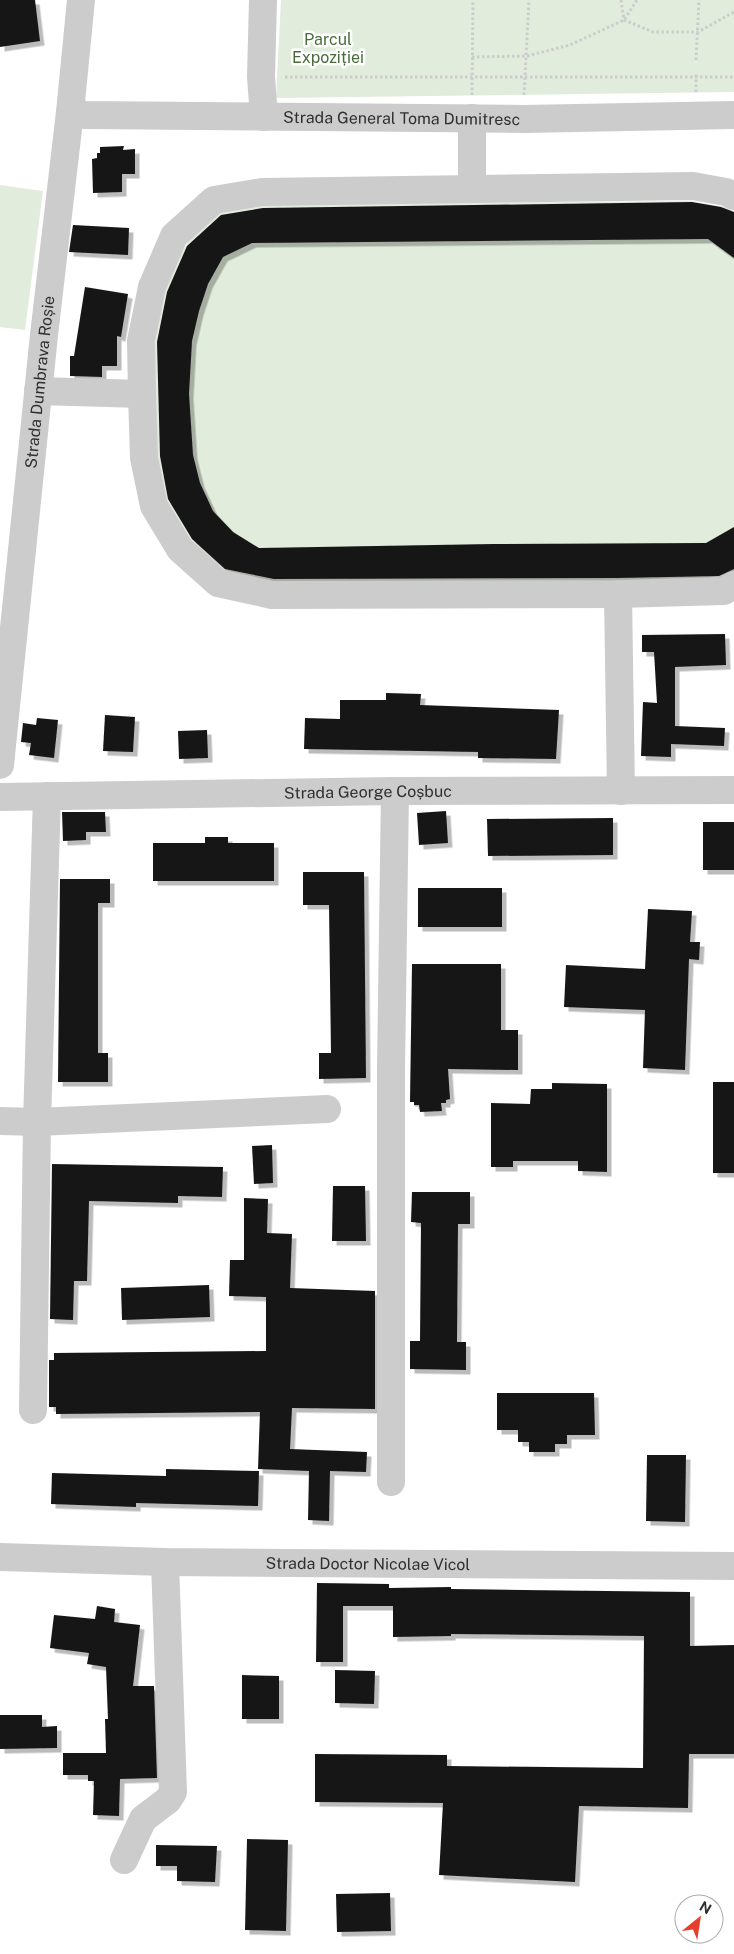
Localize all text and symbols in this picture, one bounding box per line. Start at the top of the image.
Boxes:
park label: Parcul Expoziției [292,30,364,67]
street label: Strada General Toma Dumitresc [283,107,520,128]
street label: Strada Dumbrava Roșie [21,295,58,469]
street label: Strada George Coșbuc [284,781,452,802]
street label: Strada Doctor Nicolae Vicol [265,1553,470,1574]
north arrow [674,1894,724,1944]
text: N [697,1898,714,1917]

